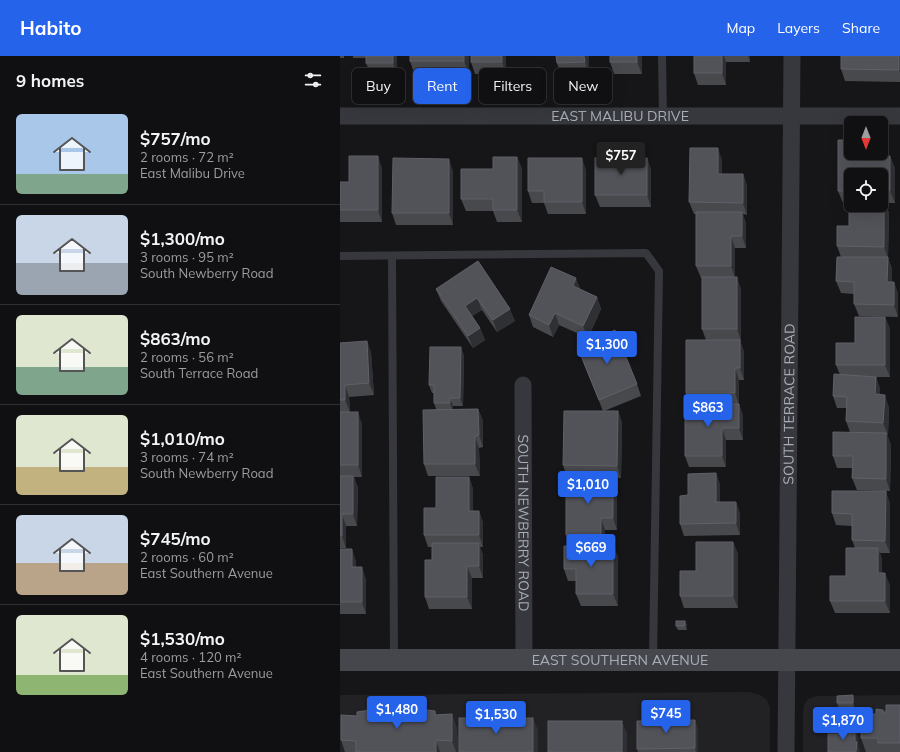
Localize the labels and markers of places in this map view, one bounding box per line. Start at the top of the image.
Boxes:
pin: $757 [597,142,645,176]
pin: $1,300 [574,331,640,365]
pin: $863 [684,394,732,428]
pin: $1,010 [555,471,621,505]
pin: $669 [567,534,615,568]
pin: $1,480 [364,696,430,730]
pin: $745 [642,700,690,734]
pin: $1,530 [463,701,529,735]
pin: $1,870 [810,707,876,741]

